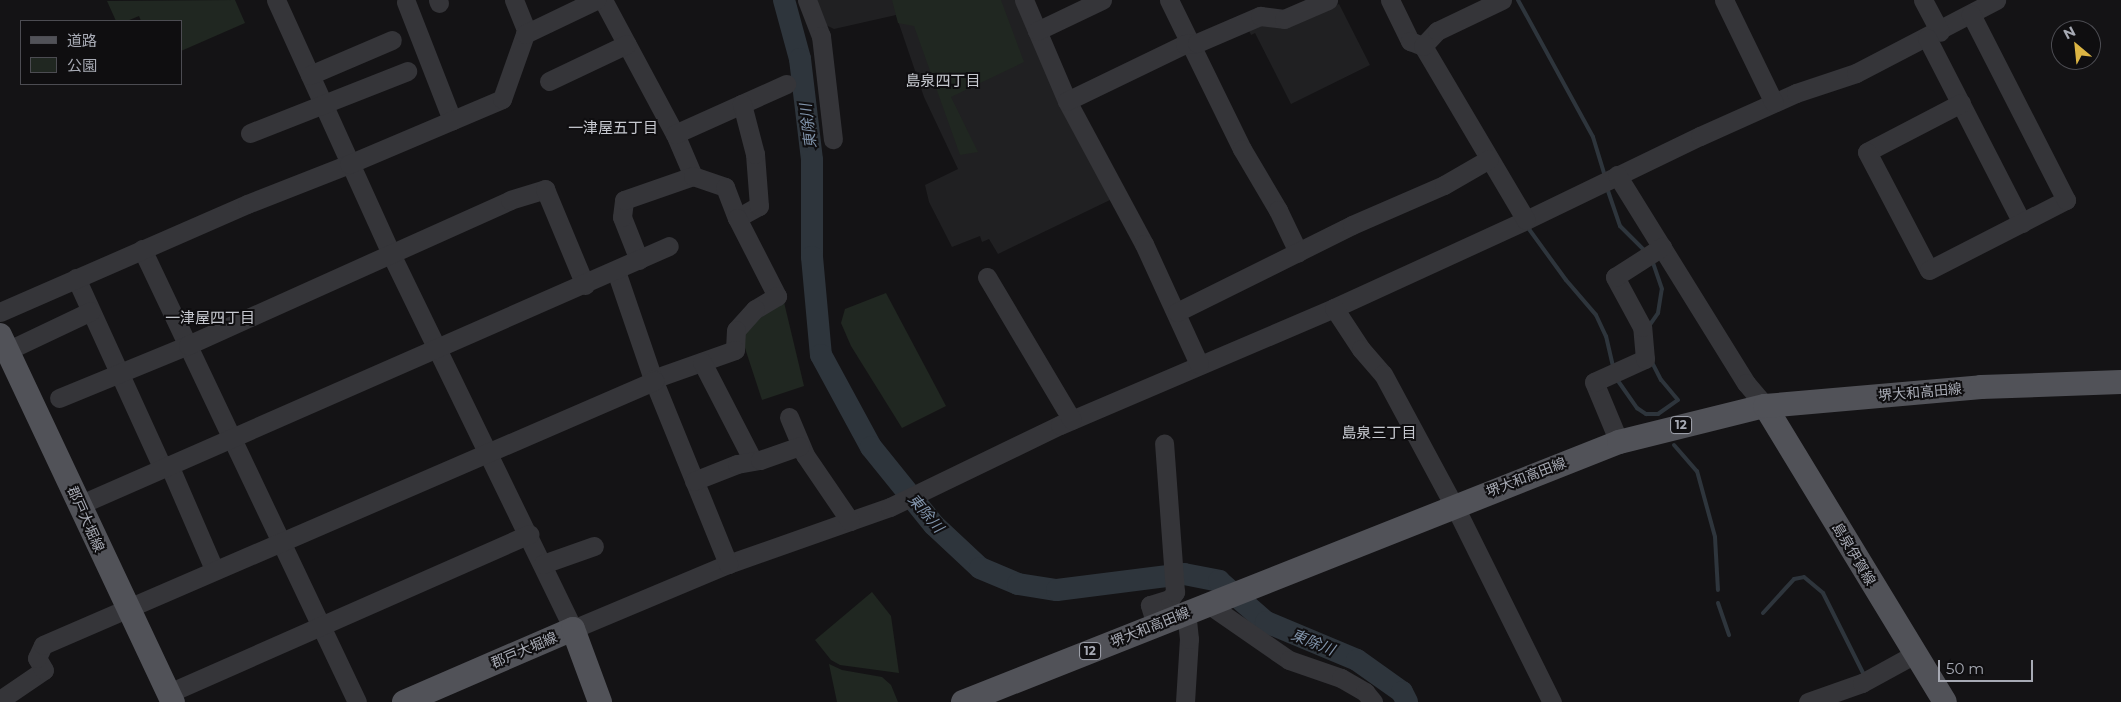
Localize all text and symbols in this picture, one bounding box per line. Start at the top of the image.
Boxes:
legend [20,20,182,85]
north arrow [2051,20,2101,70]
text: N [2060,22,2079,43]
text: 道路 [67,31,97,50]
text: 公園 [67,56,97,75]
district label: 島泉四丁目 [906,72,980,90]
water label: 東除川 [796,103,820,149]
district label: 一津屋五丁目 [568,119,658,137]
district label: 一津屋四丁目 [165,309,255,327]
street label: 堺大和高田線 [1877,380,1963,404]
road number: 12 [1670,416,1692,434]
district label: 島泉三丁目 [1342,424,1416,442]
street label: 堺大和高田線 [1484,454,1568,500]
street label: 郡戸大堀線 [64,484,108,554]
water label: 東除川 [904,490,948,536]
street label: 島泉伊賀線 [1829,520,1879,588]
street label: 堺大和高田線 [1108,603,1192,651]
water label: 東除川 [1289,625,1337,659]
street label: 郡戸大堀線 [489,629,559,671]
road number: 12 [1079,641,1101,660]
scale bar [1941,650,2036,682]
text: 50 m [1946,659,1984,678]

